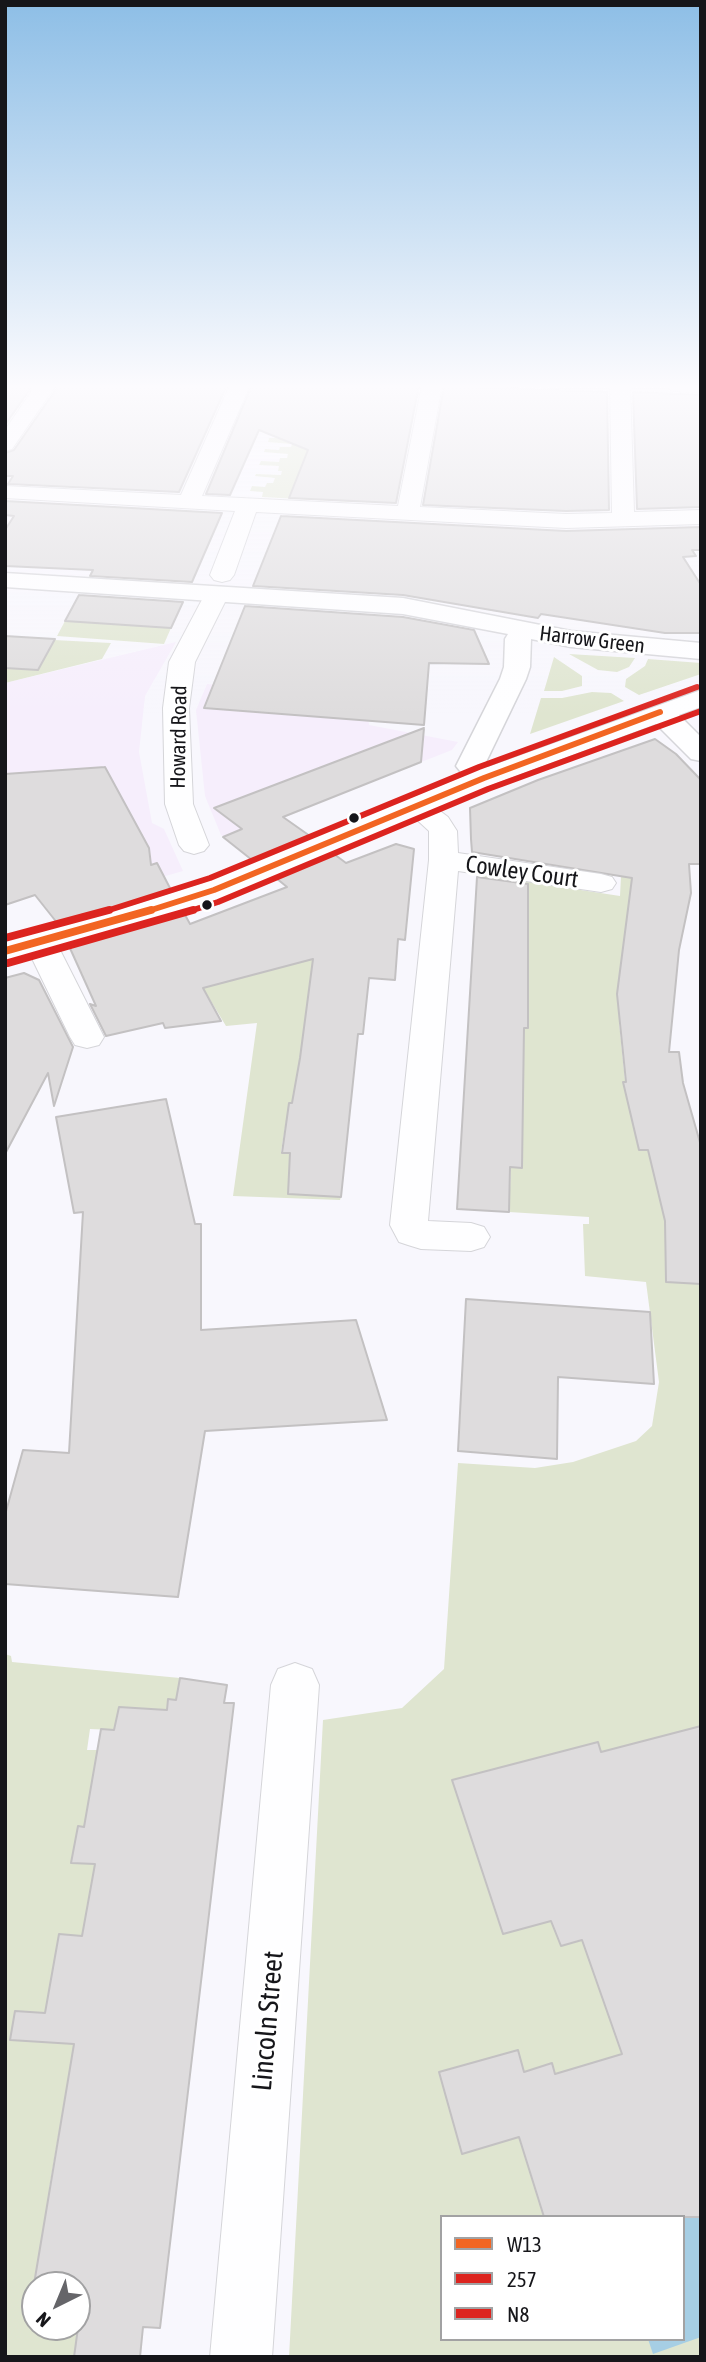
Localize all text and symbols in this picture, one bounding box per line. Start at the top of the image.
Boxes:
street label: Harrow Green [538,621,646,659]
street label: Howard Road [166,685,192,789]
unlabelled marker [347,811,361,825]
street label: Cowley Court [464,850,580,894]
unlabelled marker [200,898,214,912]
street label: Lincoln Street [245,1949,291,2093]
legend [440,2215,685,2341]
text: W13 [507,2232,542,2256]
text: 257 [507,2267,537,2291]
north arrow [21,2271,91,2341]
text: N8 [507,2302,529,2326]
text: N [31,2308,55,2332]

